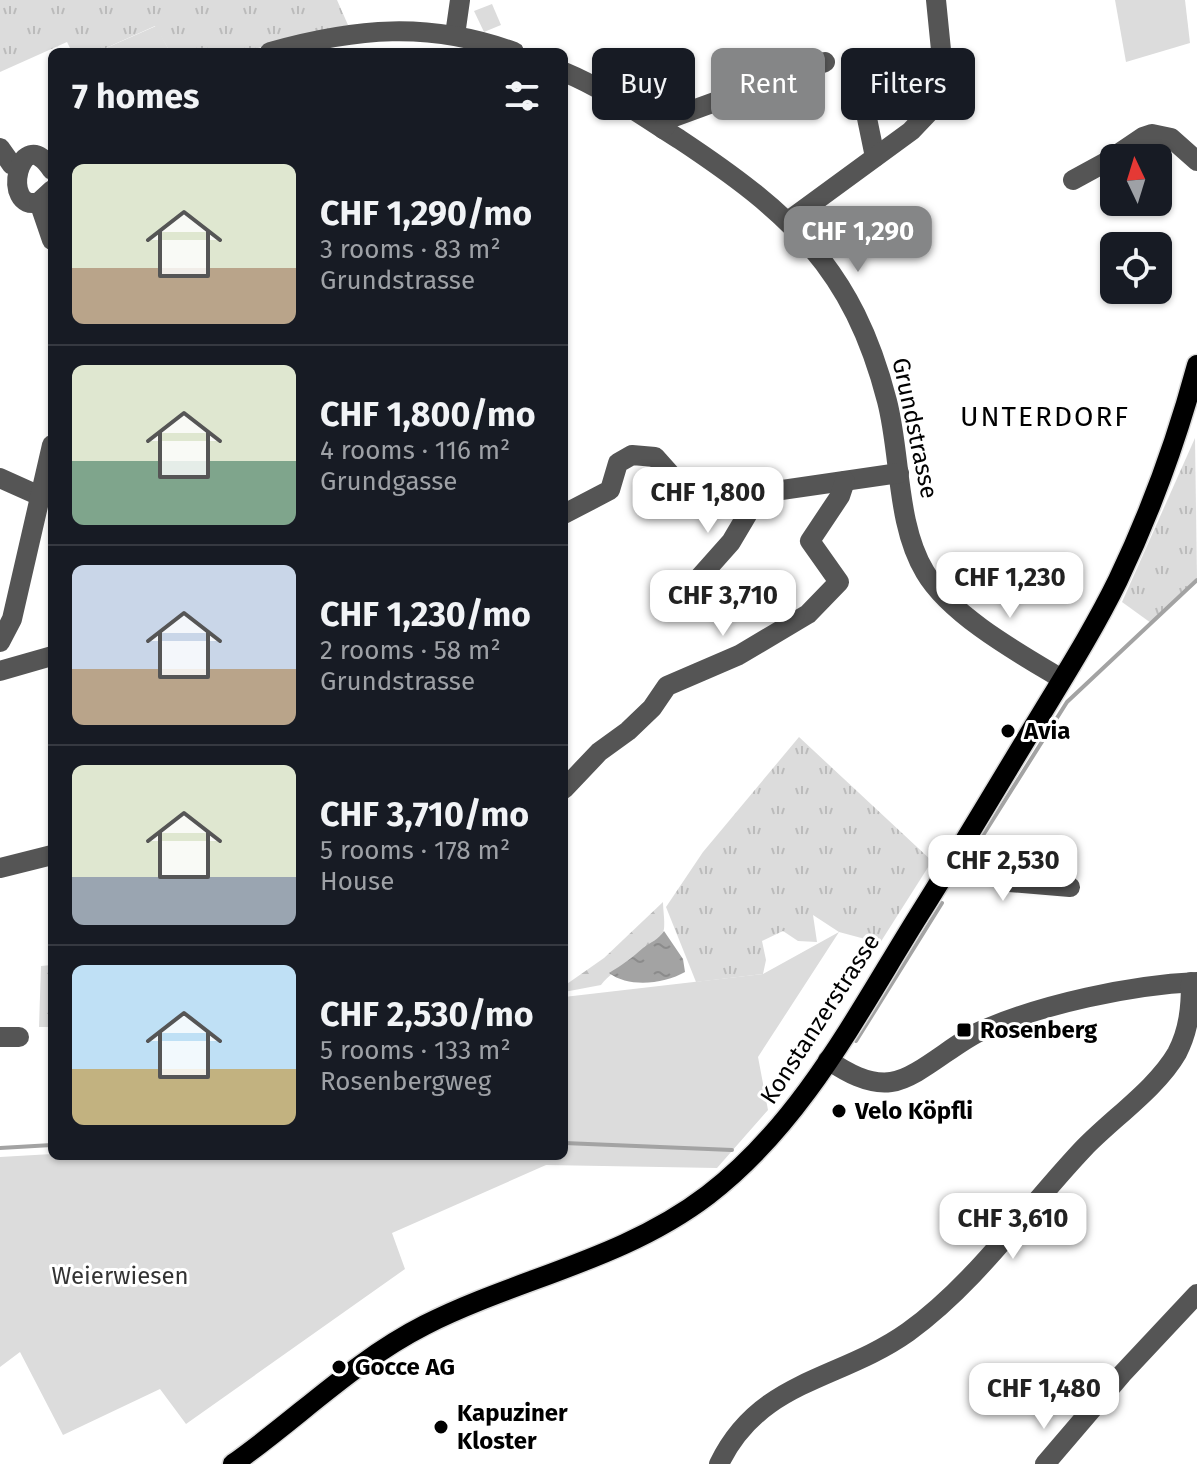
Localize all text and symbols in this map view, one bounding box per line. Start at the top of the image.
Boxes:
chip: Buy [592,48,695,120]
chip: Rent [711,48,825,120]
chip: Filters [841,48,975,120]
icon: filters [500,74,544,118]
text: 7 homes [72,76,199,117]
north arrow [1100,144,1172,216]
map controls [1100,144,1172,304]
text: CHF 1,290/mo [320,193,532,234]
icon: home [136,196,232,292]
pin: CHF 1,290 [766,206,950,274]
text: CHF 1,290 [802,216,914,247]
button: locate [1100,232,1172,304]
text: 3 rooms · 83 m² [320,234,501,265]
text: Grundstrasse [320,265,475,296]
street label: Grundstrasse [886,355,944,501]
text: CHF 1,800/mo [320,394,536,435]
icon: home [136,397,232,493]
district label: UNTERDORF [960,400,1130,433]
text: 4 rooms · 116 m² [320,435,510,466]
text: Grundgasse [320,466,457,497]
pin: CHF 1,800 [616,467,800,535]
text: CHF 1,800 [651,477,765,508]
pin: CHF 1,230 [918,552,1102,620]
text: CHF 1,230 [954,562,1066,593]
pin: CHF 3,710 [631,570,815,638]
text: CHF 3,710 [668,580,778,611]
text: CHF 1,230/mo [320,594,531,635]
icon: home [136,597,232,693]
text: 2 rooms · 58 m² [320,635,501,666]
text: Grundstrasse [320,666,475,697]
place label: Avia [1023,717,1070,745]
marker: Avia [999,722,1017,740]
text: CHF 3,710/mo [320,794,529,835]
icon: home [136,797,232,893]
text: 5 rooms · 178 m² [320,835,510,866]
pin: CHF 2,530 [911,835,1095,903]
text: CHF 2,530 [946,845,1060,876]
text: House [320,866,394,897]
street label: Konstanzerstrasse [755,929,885,1109]
text: CHF 2,530/mo [320,994,534,1035]
icon: home [136,997,232,1093]
place label: Rosenberg [980,1016,1098,1044]
marker: Rosenberg [955,1021,973,1039]
text: 5 rooms · 133 m² [320,1035,511,1066]
text: Rosenbergweg [320,1066,491,1097]
place label: Velo Köpfli [854,1097,973,1125]
marker: Velo Köpfli [830,1102,848,1120]
pin: CHF 3,610 [921,1193,1105,1261]
text: CHF 3,610 [957,1203,1069,1234]
park label: Weierwiesen [51,1262,189,1290]
place label: Gocce AG [355,1353,455,1381]
marker: Gocce AG [330,1358,348,1376]
pin: CHF 1,480 [952,1363,1136,1431]
text: CHF 1,480 [987,1373,1101,1404]
place label: Kapuziner Kloster [457,1399,568,1455]
marker: Kapuziner Kloster [432,1418,450,1436]

